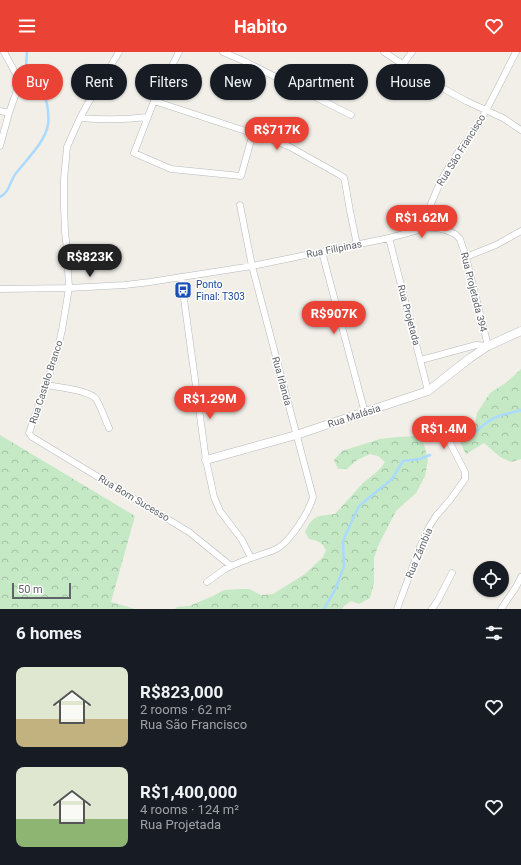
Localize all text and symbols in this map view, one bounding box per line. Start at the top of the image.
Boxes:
icon: menu [16,15,38,37]
icon: heart [483,15,505,37]
text: Habito [234,16,287,37]
chip: Buy [12,64,63,100]
chip: Rent [71,64,127,100]
chip: Filters [135,64,202,100]
chip: New [210,64,266,100]
chip: Apartment [274,64,368,100]
chip: House [376,64,445,100]
street label: Rua São Francisco [434,112,488,188]
pin: R$717K [244,117,310,151]
text: R$717K [254,122,300,137]
pin: R$1.62M [385,205,459,239]
text: R$1.62M [395,210,449,225]
street label: Rua Filipinas [305,238,363,260]
pin: R$823K [57,244,123,278]
text: R$823K [67,249,113,264]
street label: Rua Projetada 394 [459,251,489,333]
place label: Ponto Final: T303 [196,279,245,302]
bus stop icon: Ponto Final: T303 [173,280,193,300]
street label: Rua Projetada [396,283,422,347]
pin: R$907K [301,301,367,335]
text: R$907K [311,306,357,321]
street label: Rua Castelo Branco [27,339,65,425]
street label: Rua Irlanda [270,355,294,407]
pin: R$1.29M [173,386,247,420]
text: R$1.29M [183,391,237,406]
street label: Rua Malásia [326,402,382,430]
pin: R$1.4M [411,416,477,450]
text: R$1.4M [421,421,467,436]
street label: Rua Bom Sucesso [97,472,172,524]
street label: Rua Zâmbia [404,526,434,580]
map controls [473,561,509,597]
button: locate [473,561,509,597]
scale bar [12,581,71,600]
text: 50 m [18,583,43,596]
icon: filters [483,622,505,644]
text: 6 homes [16,623,82,643]
text: R$823,000 [140,682,223,702]
icon: home [48,683,96,731]
icon: heart [483,696,505,718]
text: 2 rooms · 62 m² [140,702,232,717]
text: Rua São Francisco [140,717,247,732]
text: R$1,400,000 [140,782,237,802]
icon: home [48,783,96,831]
icon: heart [483,796,505,818]
text: 4 rooms · 124 m² [140,802,239,817]
text: Rua Projetada [140,817,221,832]

